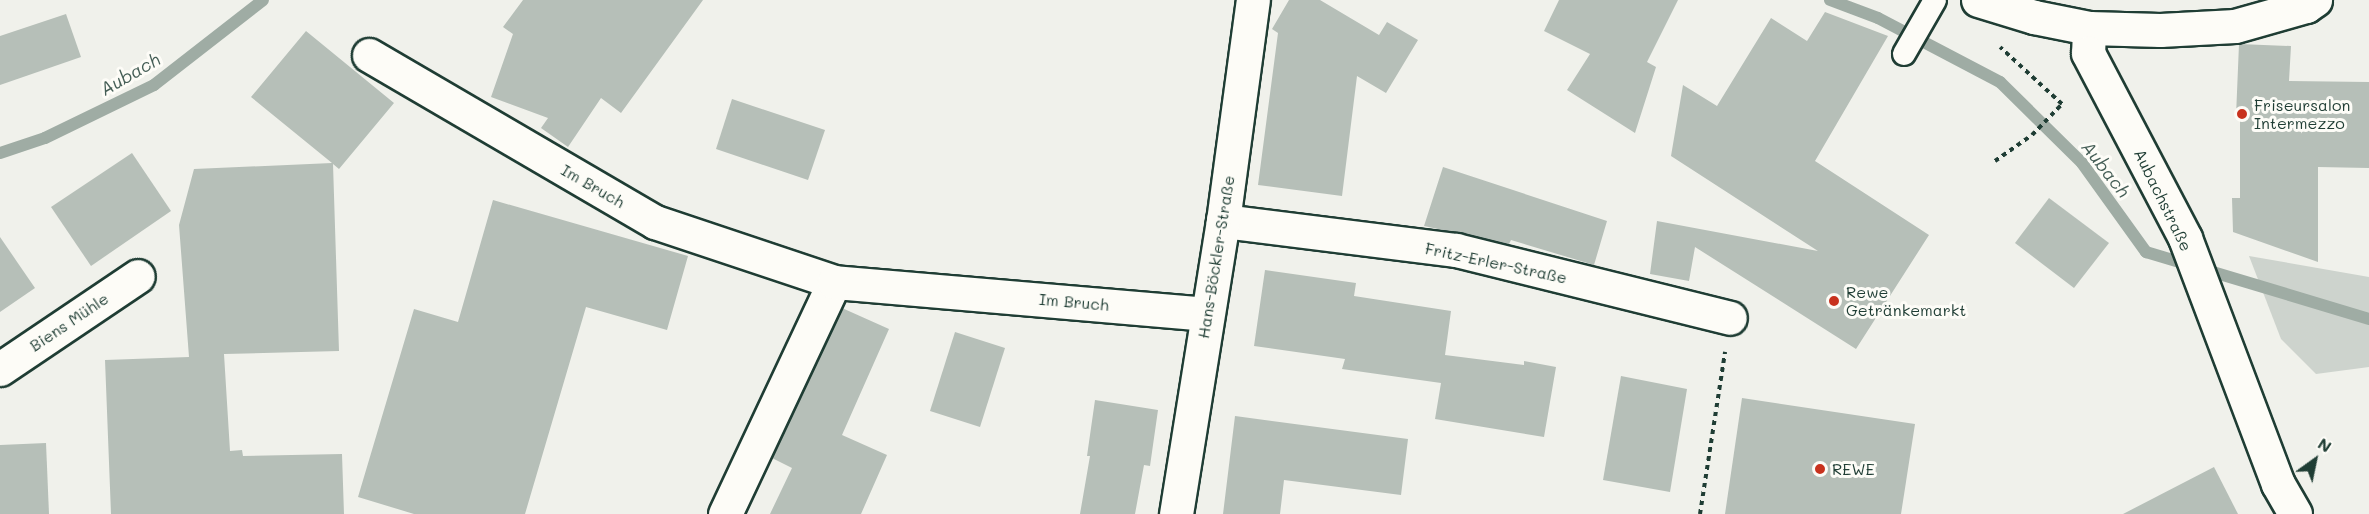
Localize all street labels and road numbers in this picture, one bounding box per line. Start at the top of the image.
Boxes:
street label: Aubachstraße [2130,146,2196,254]
street label: Im Bruch [558,160,628,212]
street label: Hans-Böckler-Straße [1194,174,1238,340]
street label: Fritz-Erler-Straße [1423,239,1569,287]
street label: Biens Mühle [26,289,112,355]
street label: Im Bruch [1038,289,1110,315]

